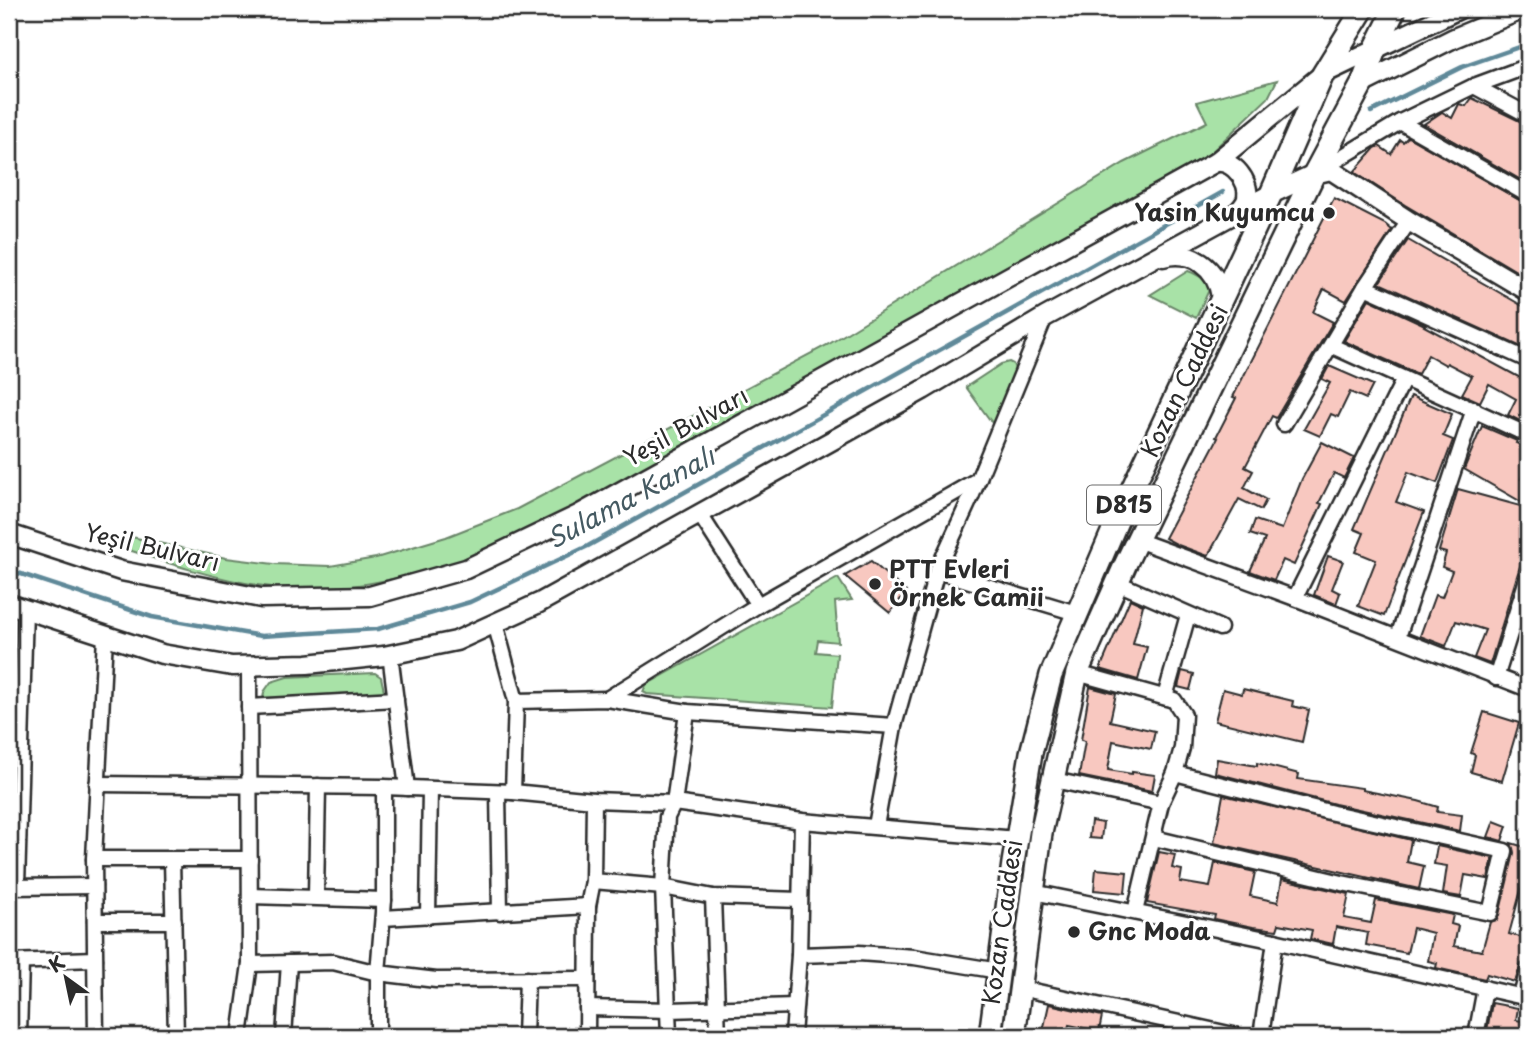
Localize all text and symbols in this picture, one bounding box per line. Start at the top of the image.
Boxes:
place label: Yasin Kuyumcu [1135,193,1315,229]
marker: Yasin Kuyumcu [1321,205,1337,221]
street label: Kozan Caddesi [1131,297,1236,463]
street label: Yeşil Bulvarı [616,376,754,474]
water label: Sulama Kanalı [539,435,723,557]
road number: D815 [1087,485,1161,524]
street label: Yeşil Bulvarı [81,513,223,579]
place label: PTT Evleri Örnek Camii [889,550,1044,614]
marker: PTT Evleri Örnek Camii [867,576,883,592]
street label: Kozan Caddesi [972,837,1030,1007]
place label: Gnc Moda [1088,912,1211,948]
marker: Gnc Moda [1066,924,1082,940]
north arrow [32,944,102,1014]
text: K [43,947,70,978]

